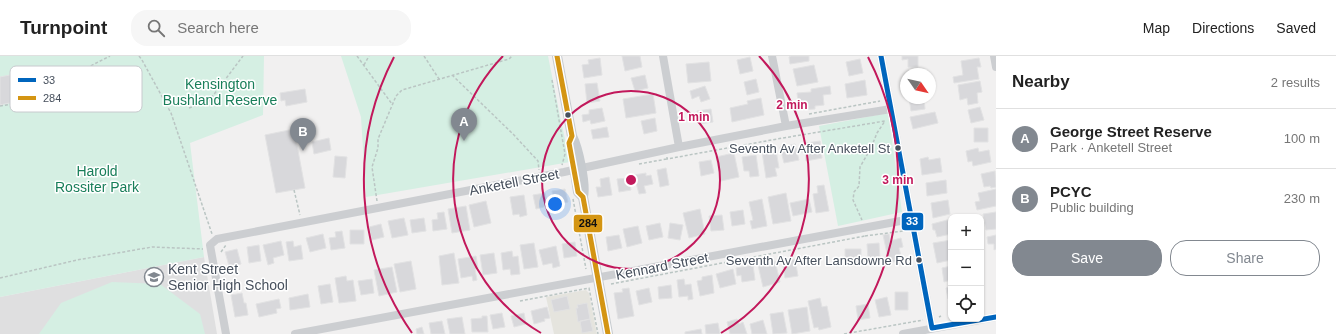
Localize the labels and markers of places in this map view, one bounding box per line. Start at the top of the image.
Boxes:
pin: A [451,108,477,141]
unlabelled marker [563,110,573,120]
pin: B [290,118,316,151]
place label: Seventh Av After Anketell St [729,141,890,156]
marker: Seventh Av After Anketell St [893,143,903,153]
centre of rings [624,173,638,187]
place label: Seventh Av After Lansdowne Rd [726,253,912,268]
marker: Seventh Av After Lansdowne Rd [914,255,924,265]
place label: Kent Street Senior High School [168,261,288,293]
school or university icon: Kent Street Senior High School [143,266,165,288]

